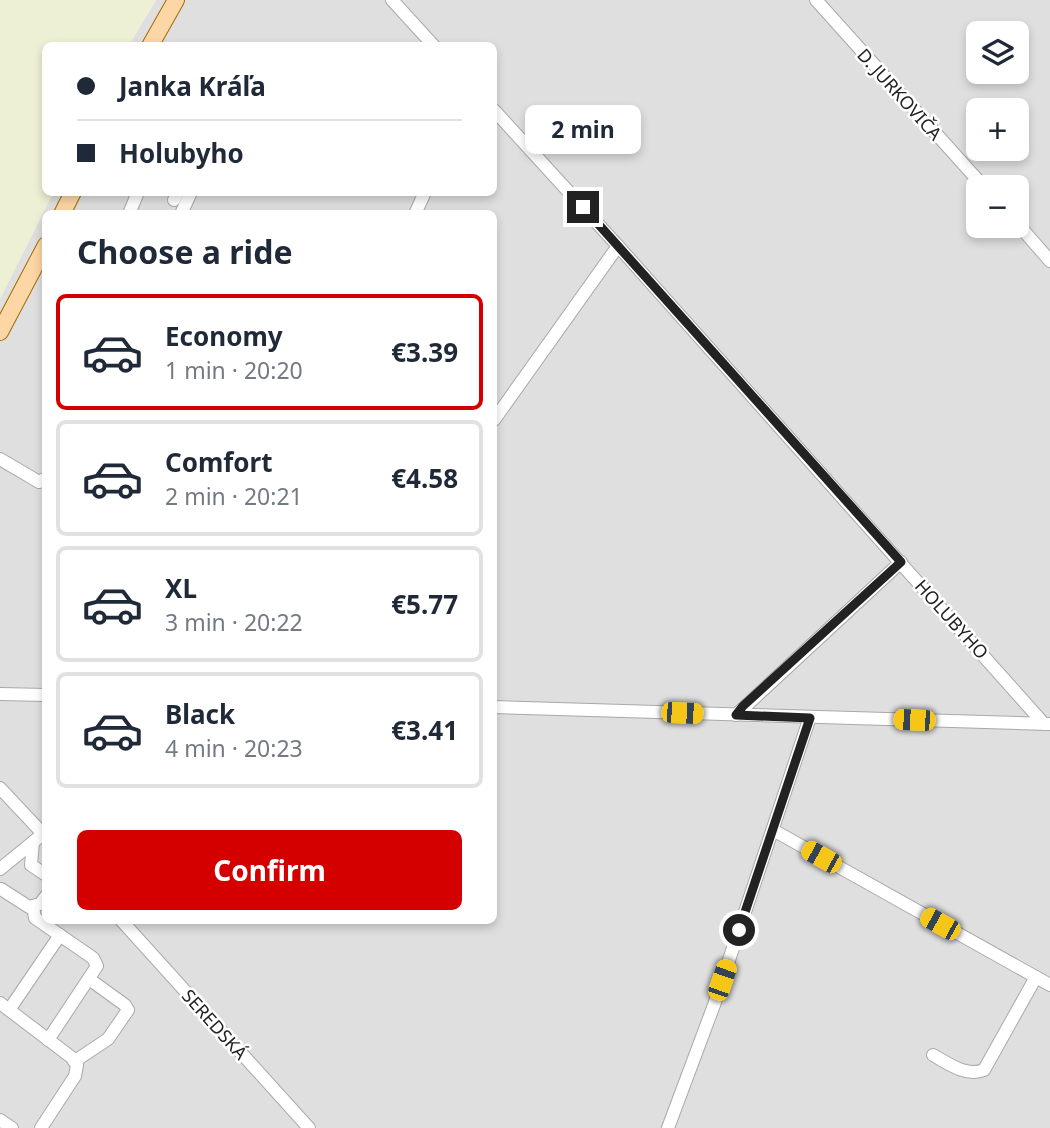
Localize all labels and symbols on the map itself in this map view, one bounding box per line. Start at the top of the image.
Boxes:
street label: D. JURKOVIČA [852,43,948,145]
callout: 2 min [525,106,641,154]
route end [567,191,599,223]
street label: HOLUBYHO [910,574,994,664]
car [661,702,704,724]
car [893,709,936,731]
car [798,838,845,876]
car [917,905,964,943]
route start [723,914,755,946]
car [706,957,739,1003]
street label: SEREDSKÁ [177,984,253,1065]

